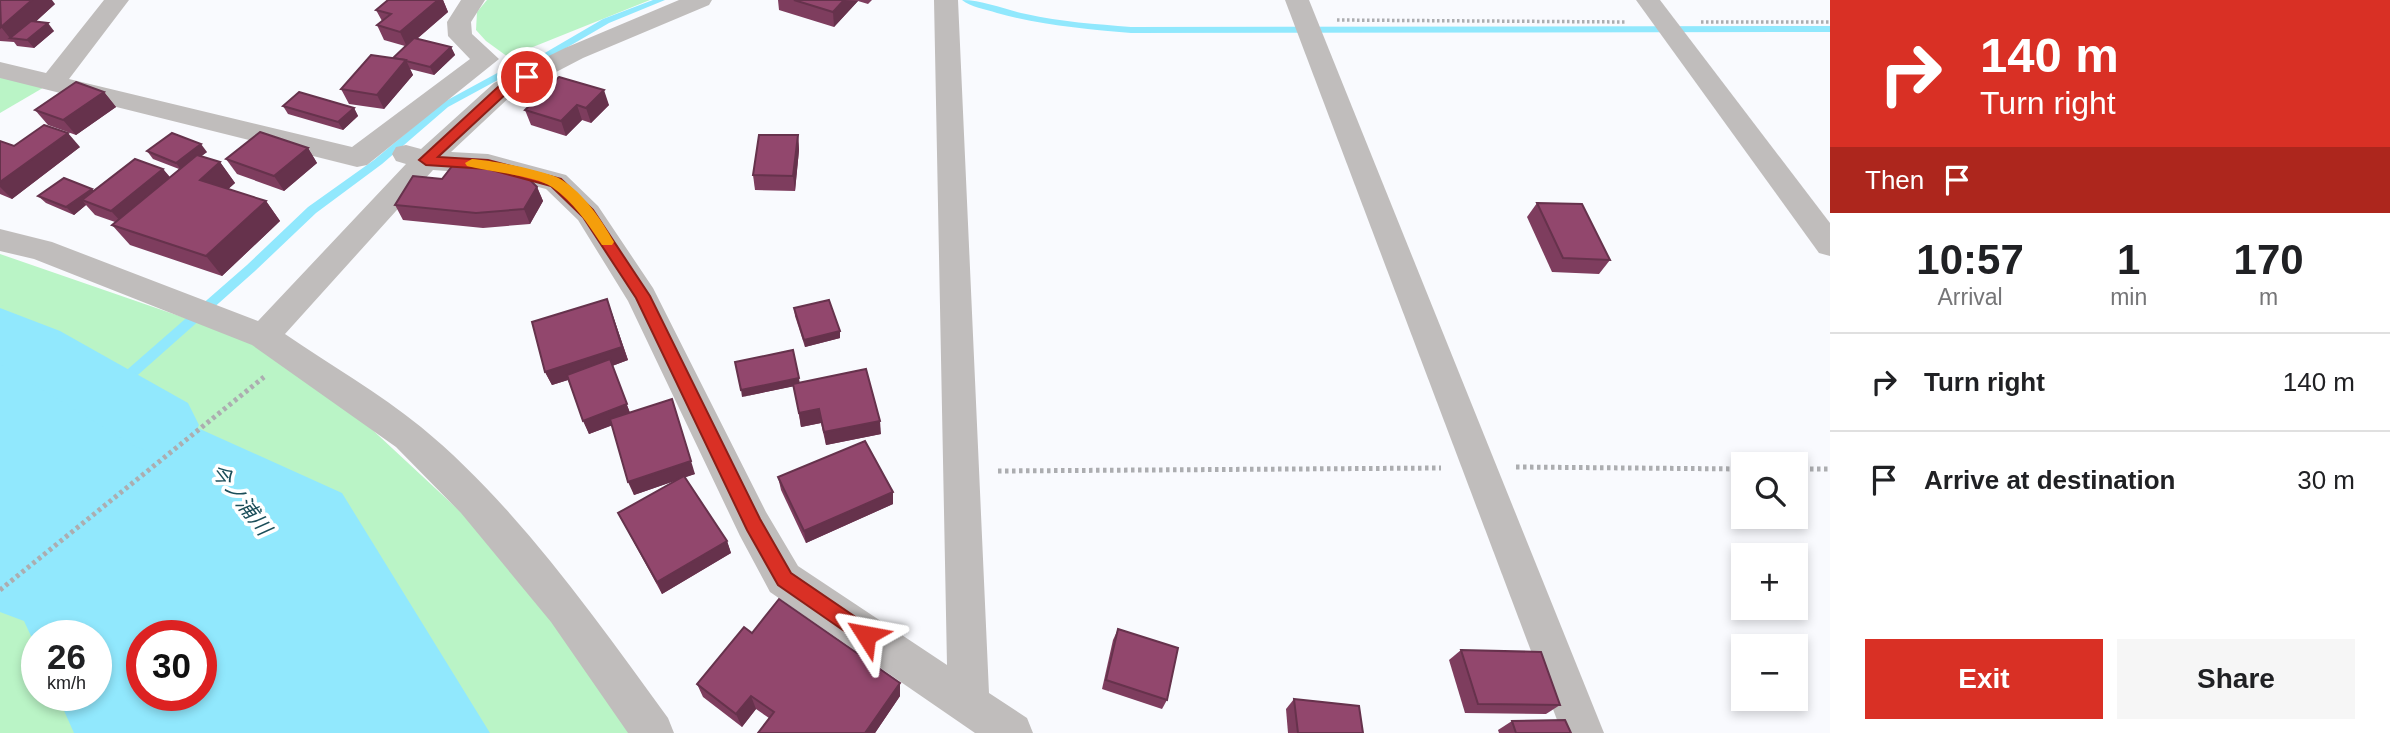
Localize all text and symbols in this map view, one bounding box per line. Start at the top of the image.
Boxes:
icon: right [1865,28,1956,119]
text: 140 m [1980,28,2119,82]
pin [497,47,557,107]
icon: arrive [508,58,546,96]
text: Turn right [1980,85,2116,121]
icon: arrive [1938,161,1976,199]
text: Then [1865,165,1924,195]
text: 10:57 [1916,236,2024,283]
text: 1 [2117,236,2140,283]
text: 170 [2234,236,2304,283]
text: Arrival [1937,284,2003,310]
text: min [2110,284,2147,310]
text: m [2259,284,2278,310]
icon: right [1865,363,1903,401]
text: Turn right [1924,367,2045,397]
text: 140 m [2283,367,2355,397]
map controls [1731,452,1808,711]
button: search [1731,452,1808,529]
water label: 今ノ浦川 [206,459,277,541]
icon: arrive [1865,461,1903,499]
text: Arrive at destination [1924,465,2175,495]
text: 30 m [2297,465,2355,495]
button: + [1731,543,1808,620]
position arrow [829,598,903,672]
speed limit sign: 30 [126,620,217,711]
button: − [1731,634,1808,711]
text: 26 [47,637,86,676]
button: Exit [1865,639,2103,719]
button: Share [2117,639,2355,719]
text: km/h [47,673,86,693]

